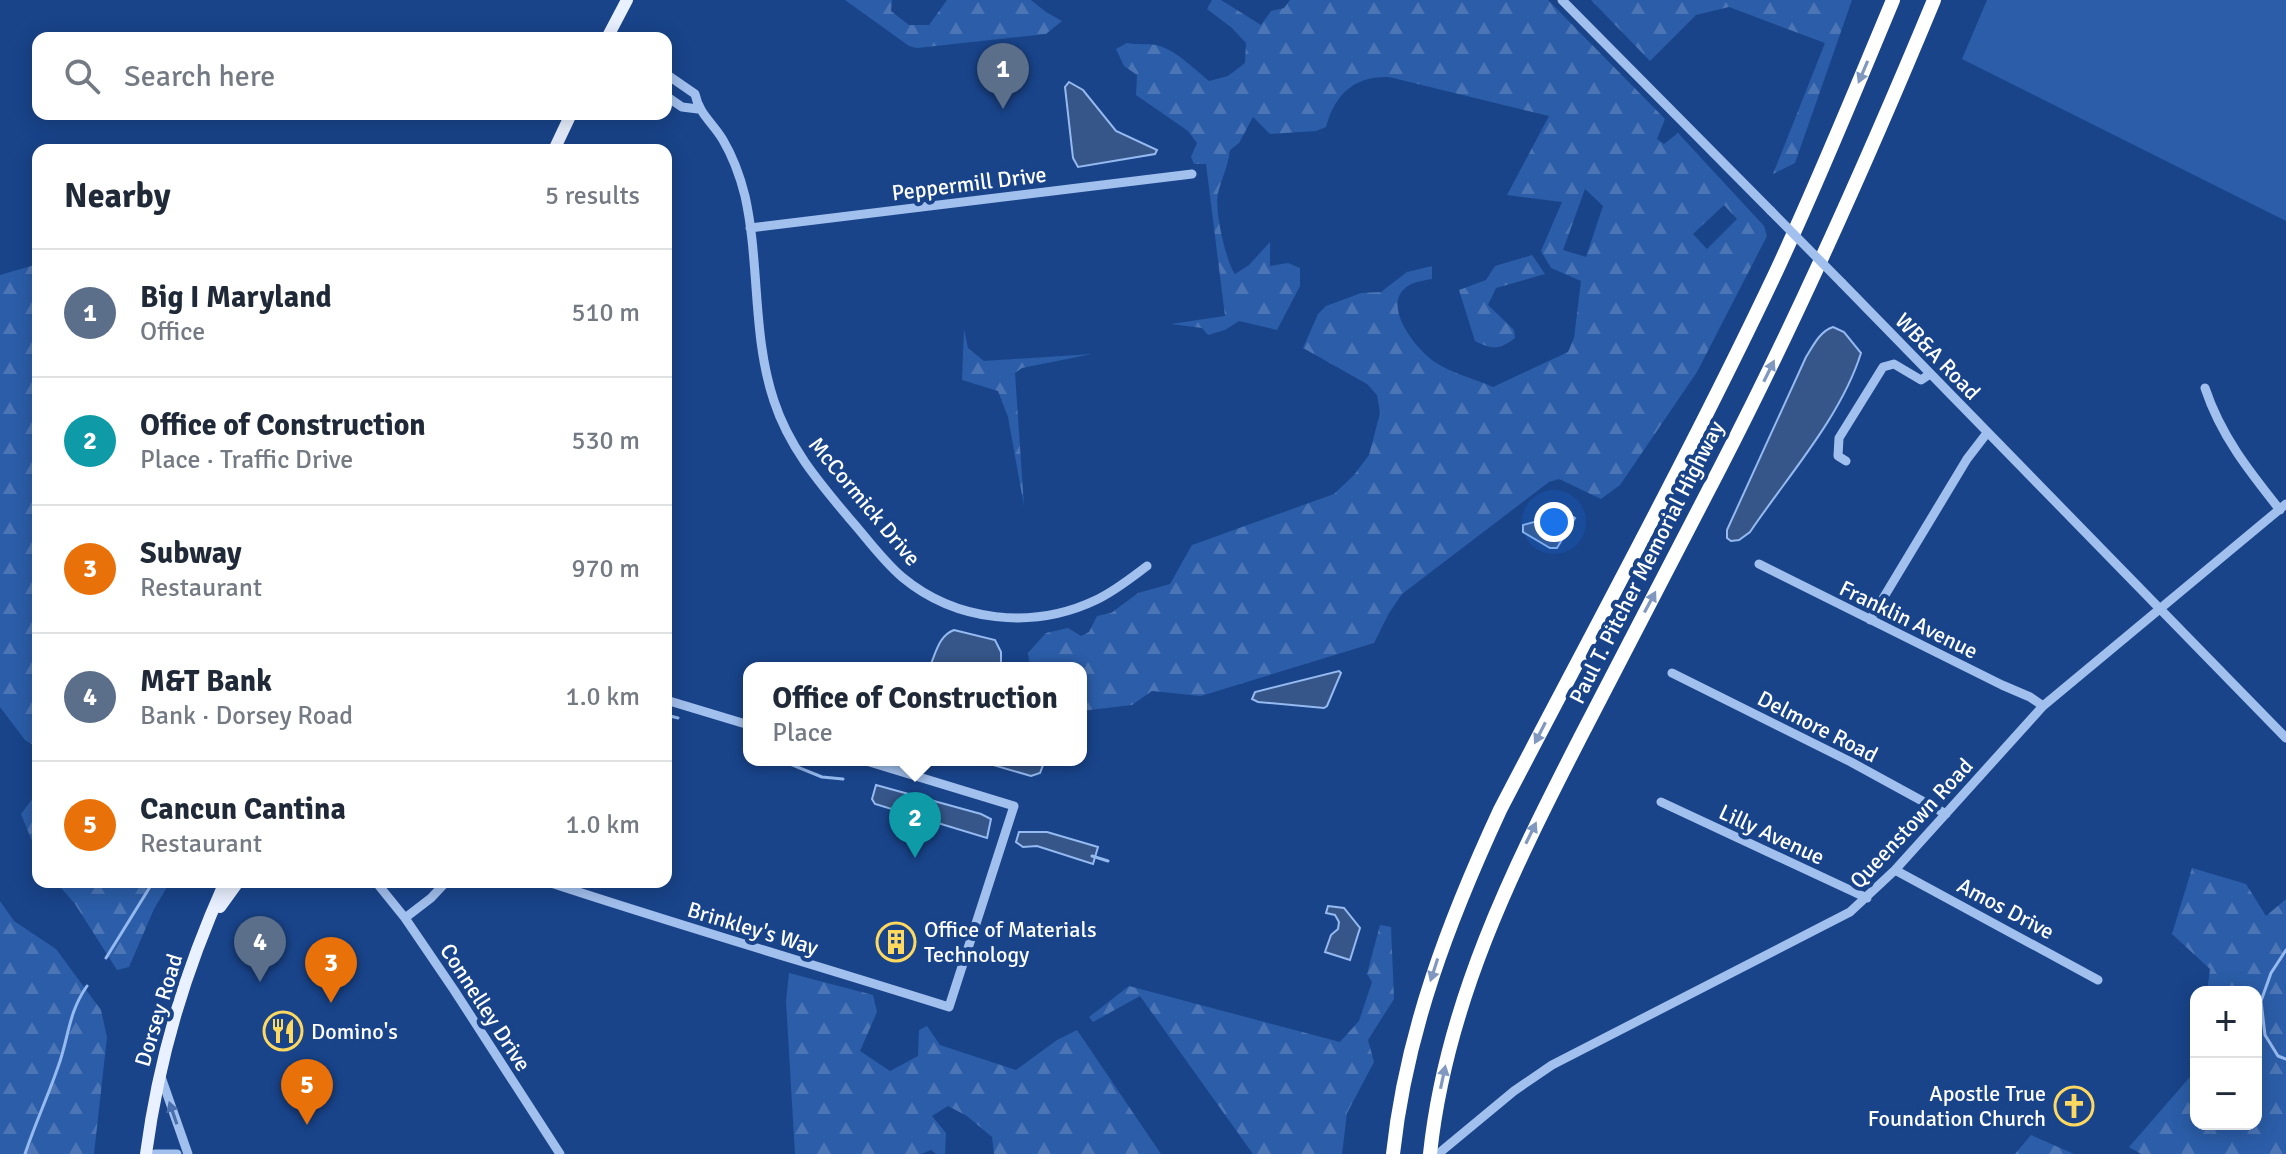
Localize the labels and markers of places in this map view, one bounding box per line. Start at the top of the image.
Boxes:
pin: 1 [977,43,1029,109]
pin: 2 [889,792,941,858]
pin: 4 [234,916,286,982]
place label: Office of Materials Technology [924,916,1097,968]
building icon: Office of Materials Technology [875,921,917,963]
pin: 3 [305,937,357,1003]
restaurant icon: Domino's [262,1010,304,1052]
place label: Domino's [311,1018,398,1045]
pin: 5 [281,1059,333,1125]
place label: Apostle True Foundation Church [1868,1080,2046,1132]
church icon: Apostle True Foundation Church [2053,1085,2095,1127]

